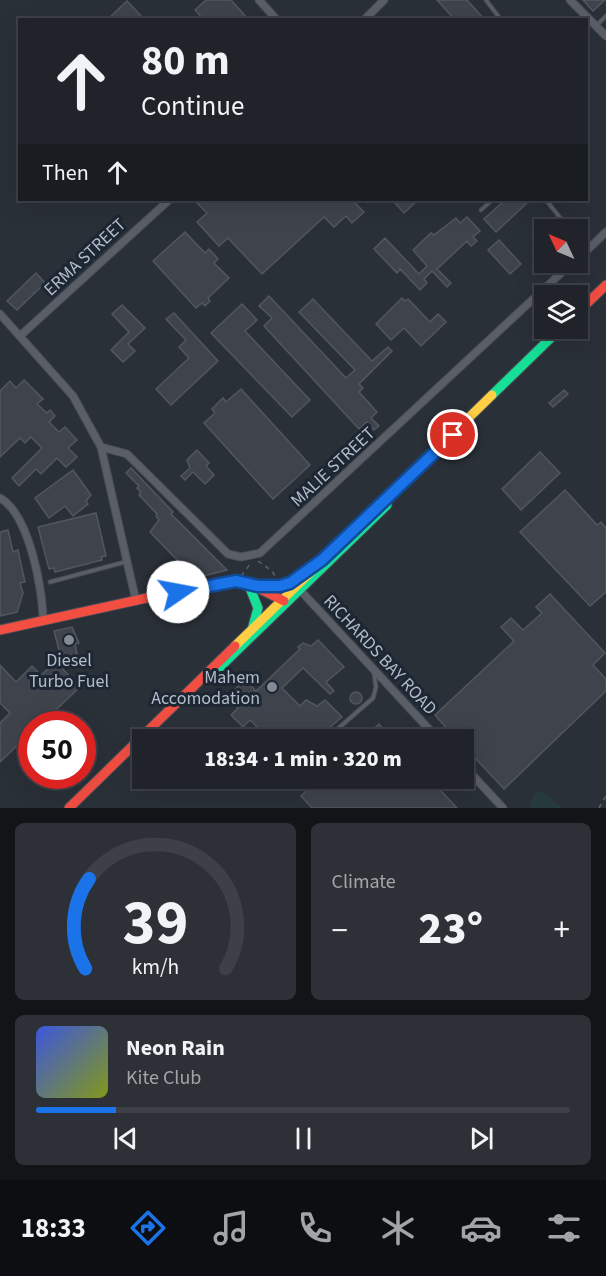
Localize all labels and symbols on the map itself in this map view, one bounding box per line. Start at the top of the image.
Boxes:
street label: ERMA STREET [38,212,132,302]
north arrow [534,219,588,273]
pin [427,409,478,460]
street label: MALIE STREET [285,421,381,513]
position arrow [146,560,210,624]
street label: RICHARDS BAY ROAD [318,589,442,721]
marker: Diesel Turbo Fuel [62,633,76,647]
place label: Diesel Turbo Fuel [29,648,109,694]
place label: Mahem Accomodation [151,665,260,711]
marker: Mahem Accomodation [265,680,279,694]
speed limit sign: 50 [18,711,96,789]

